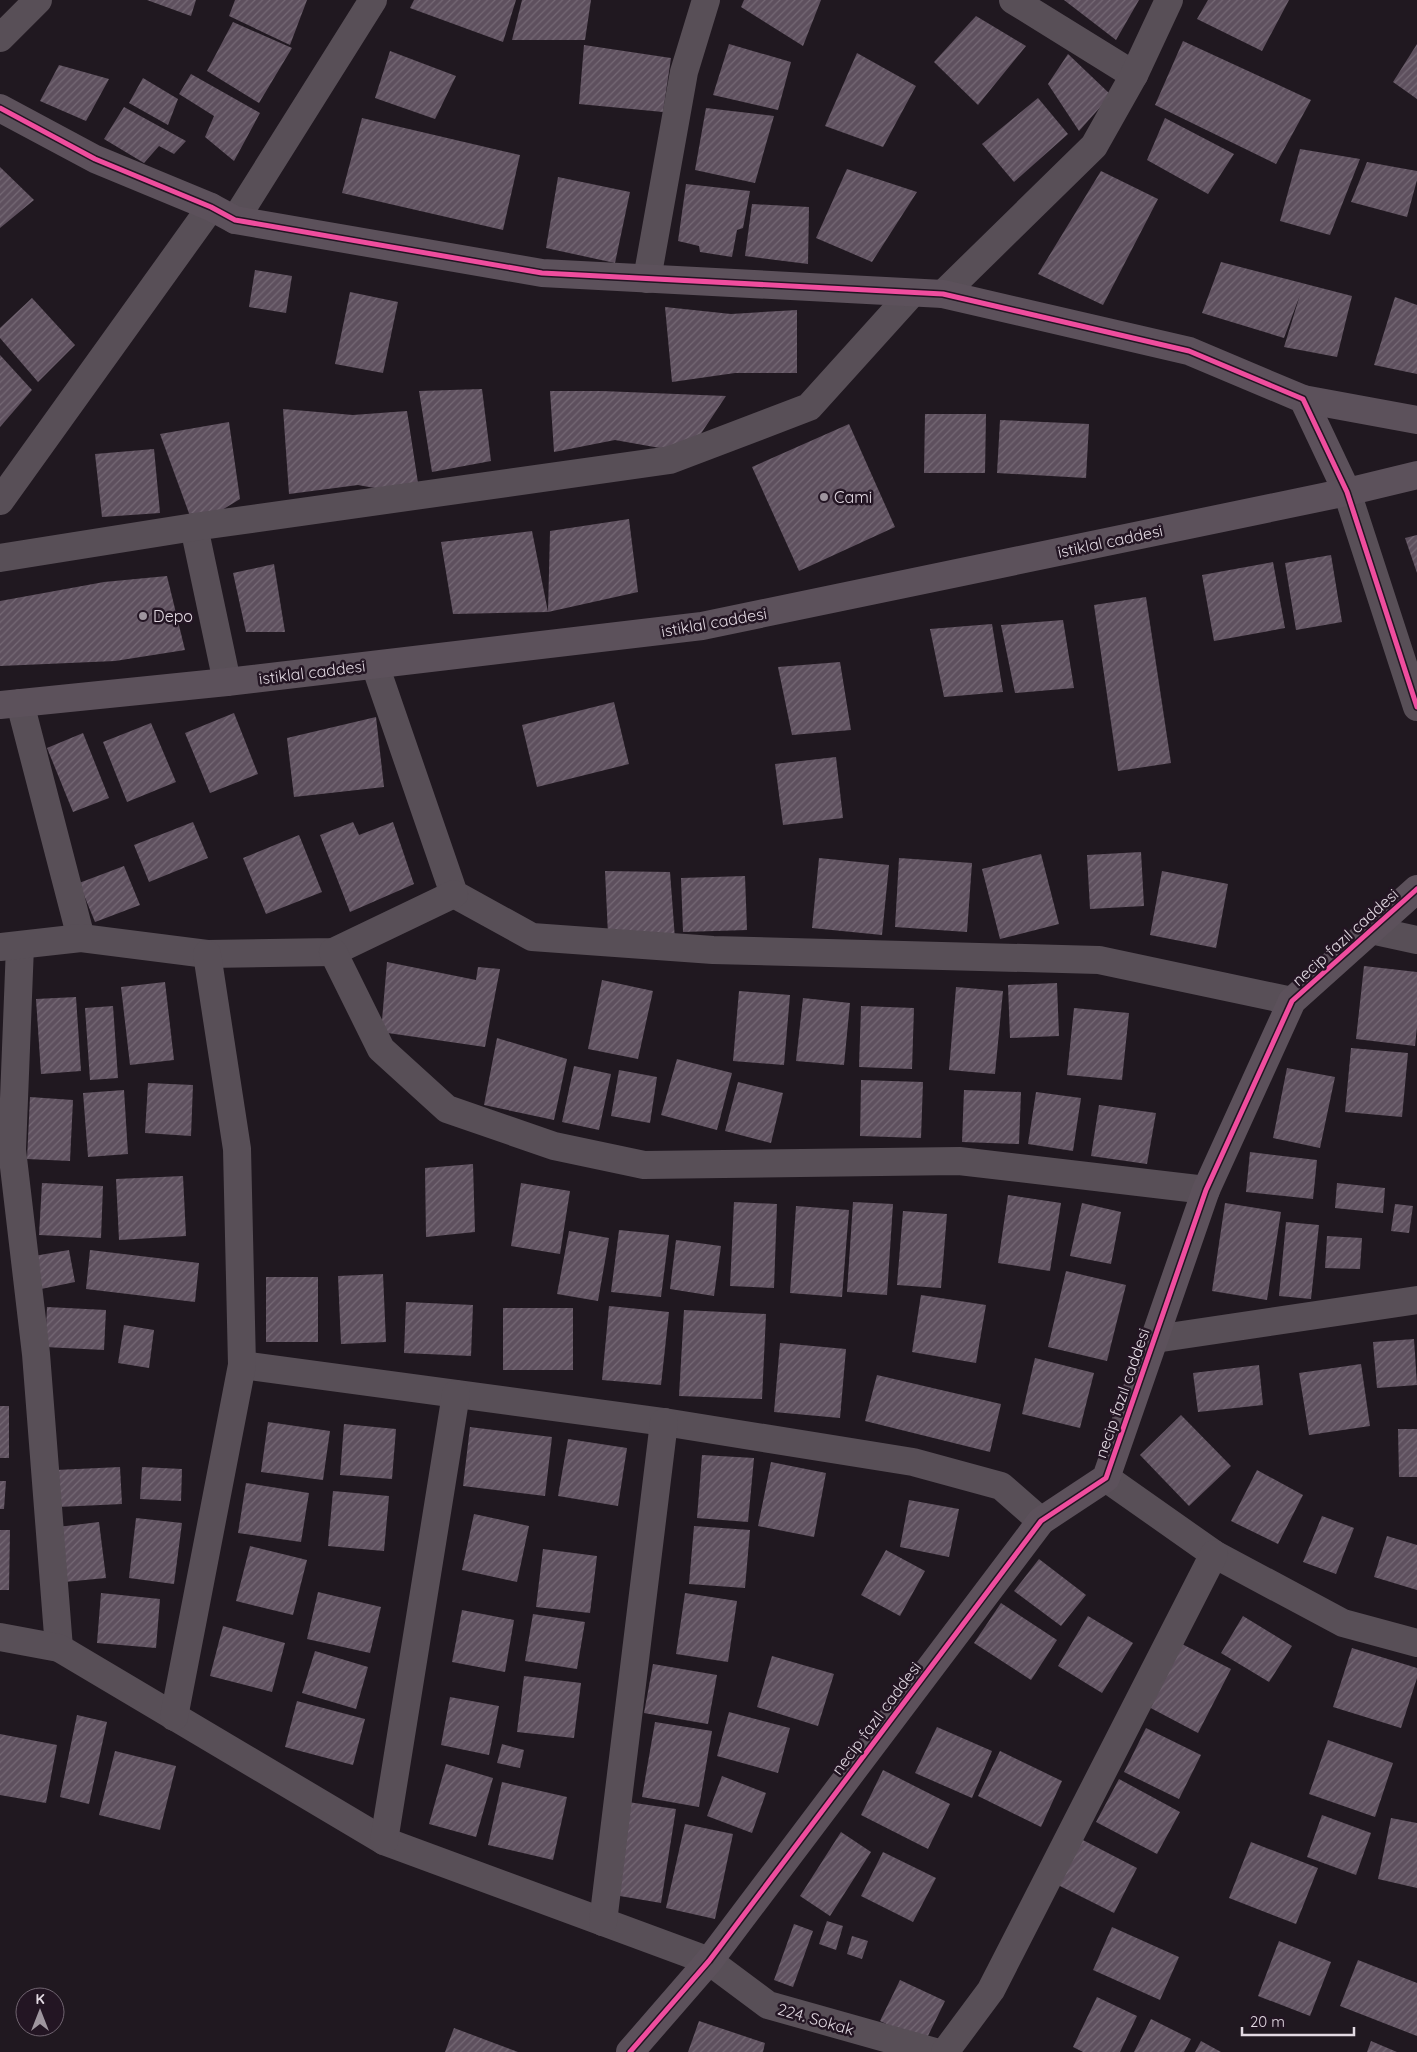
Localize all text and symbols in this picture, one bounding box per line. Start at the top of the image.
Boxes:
place label: Cami [834,487,872,507]
marker: Cami [818,491,830,503]
street label: istiklal caddesi [1056,520,1164,562]
street label: istiklal caddesi [660,603,768,641]
place label: Depo [153,606,193,626]
marker: Depo [137,610,149,622]
street label: istiklal caddesi [258,656,366,688]
street label: necip fazıl caddesi [1288,884,1402,990]
street label: necip fazıl caddesi [1090,1325,1154,1461]
street label: necip fazıl caddesi [827,1658,925,1778]
north arrow [15,1987,65,2037]
text: K [35,1990,45,2008]
street label: 224. Sokak [775,1999,857,2039]
scale bar [1242,2004,1354,2036]
text: 20 m [1250,2012,1285,2031]

